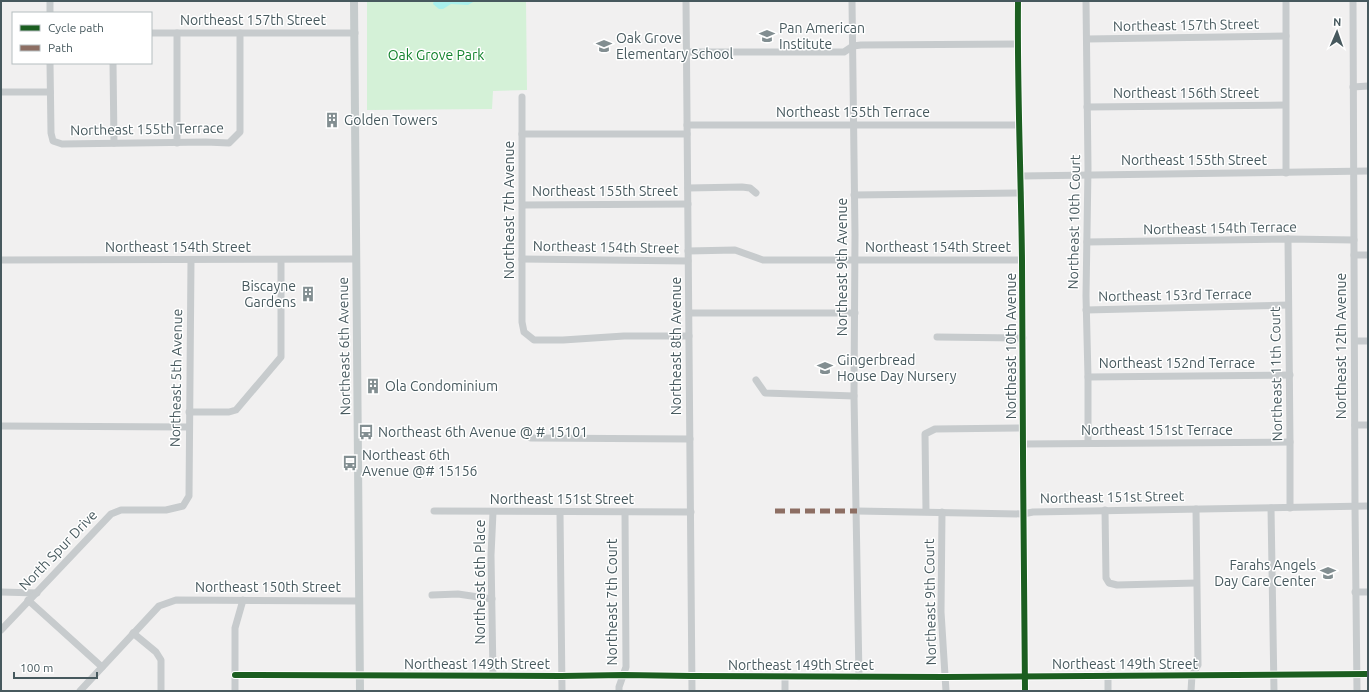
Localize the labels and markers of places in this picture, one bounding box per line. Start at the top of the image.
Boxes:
place label: Pan American Institute [779,20,865,52]
school or university icon: Pan American Institute [758,27,776,45]
place label: Oak Grove Elementary School [616,30,734,62]
school or university icon: Oak Grove Elementary School [595,37,613,55]
building icon: Golden Towers [323,111,341,129]
place label: Golden Towers [344,112,438,128]
place label: Biscayne Gardens [242,278,296,310]
building icon: Biscayne Gardens [299,285,317,303]
place label: Gingerbread House Day Nursery [837,352,957,384]
school or university icon: Gingerbread House Day Nursery [816,359,834,377]
building icon: Ola Condominium [364,377,382,395]
place label: Ola Condominium [385,378,498,394]
bus stop icon: Northeast 6th Avenue @ # 15101 [357,423,375,441]
place label: Northeast 6th Avenue @ # 15101 [378,424,588,440]
place label: Northeast 6th Avenue @# 15156 [362,447,478,479]
bus stop icon: Northeast 6th Avenue @# 15156 [341,454,359,472]
place label: Farahs Angels Day Care Center [1214,557,1317,589]
school or university icon: Farahs Angels Day Care Center [1319,564,1337,582]

